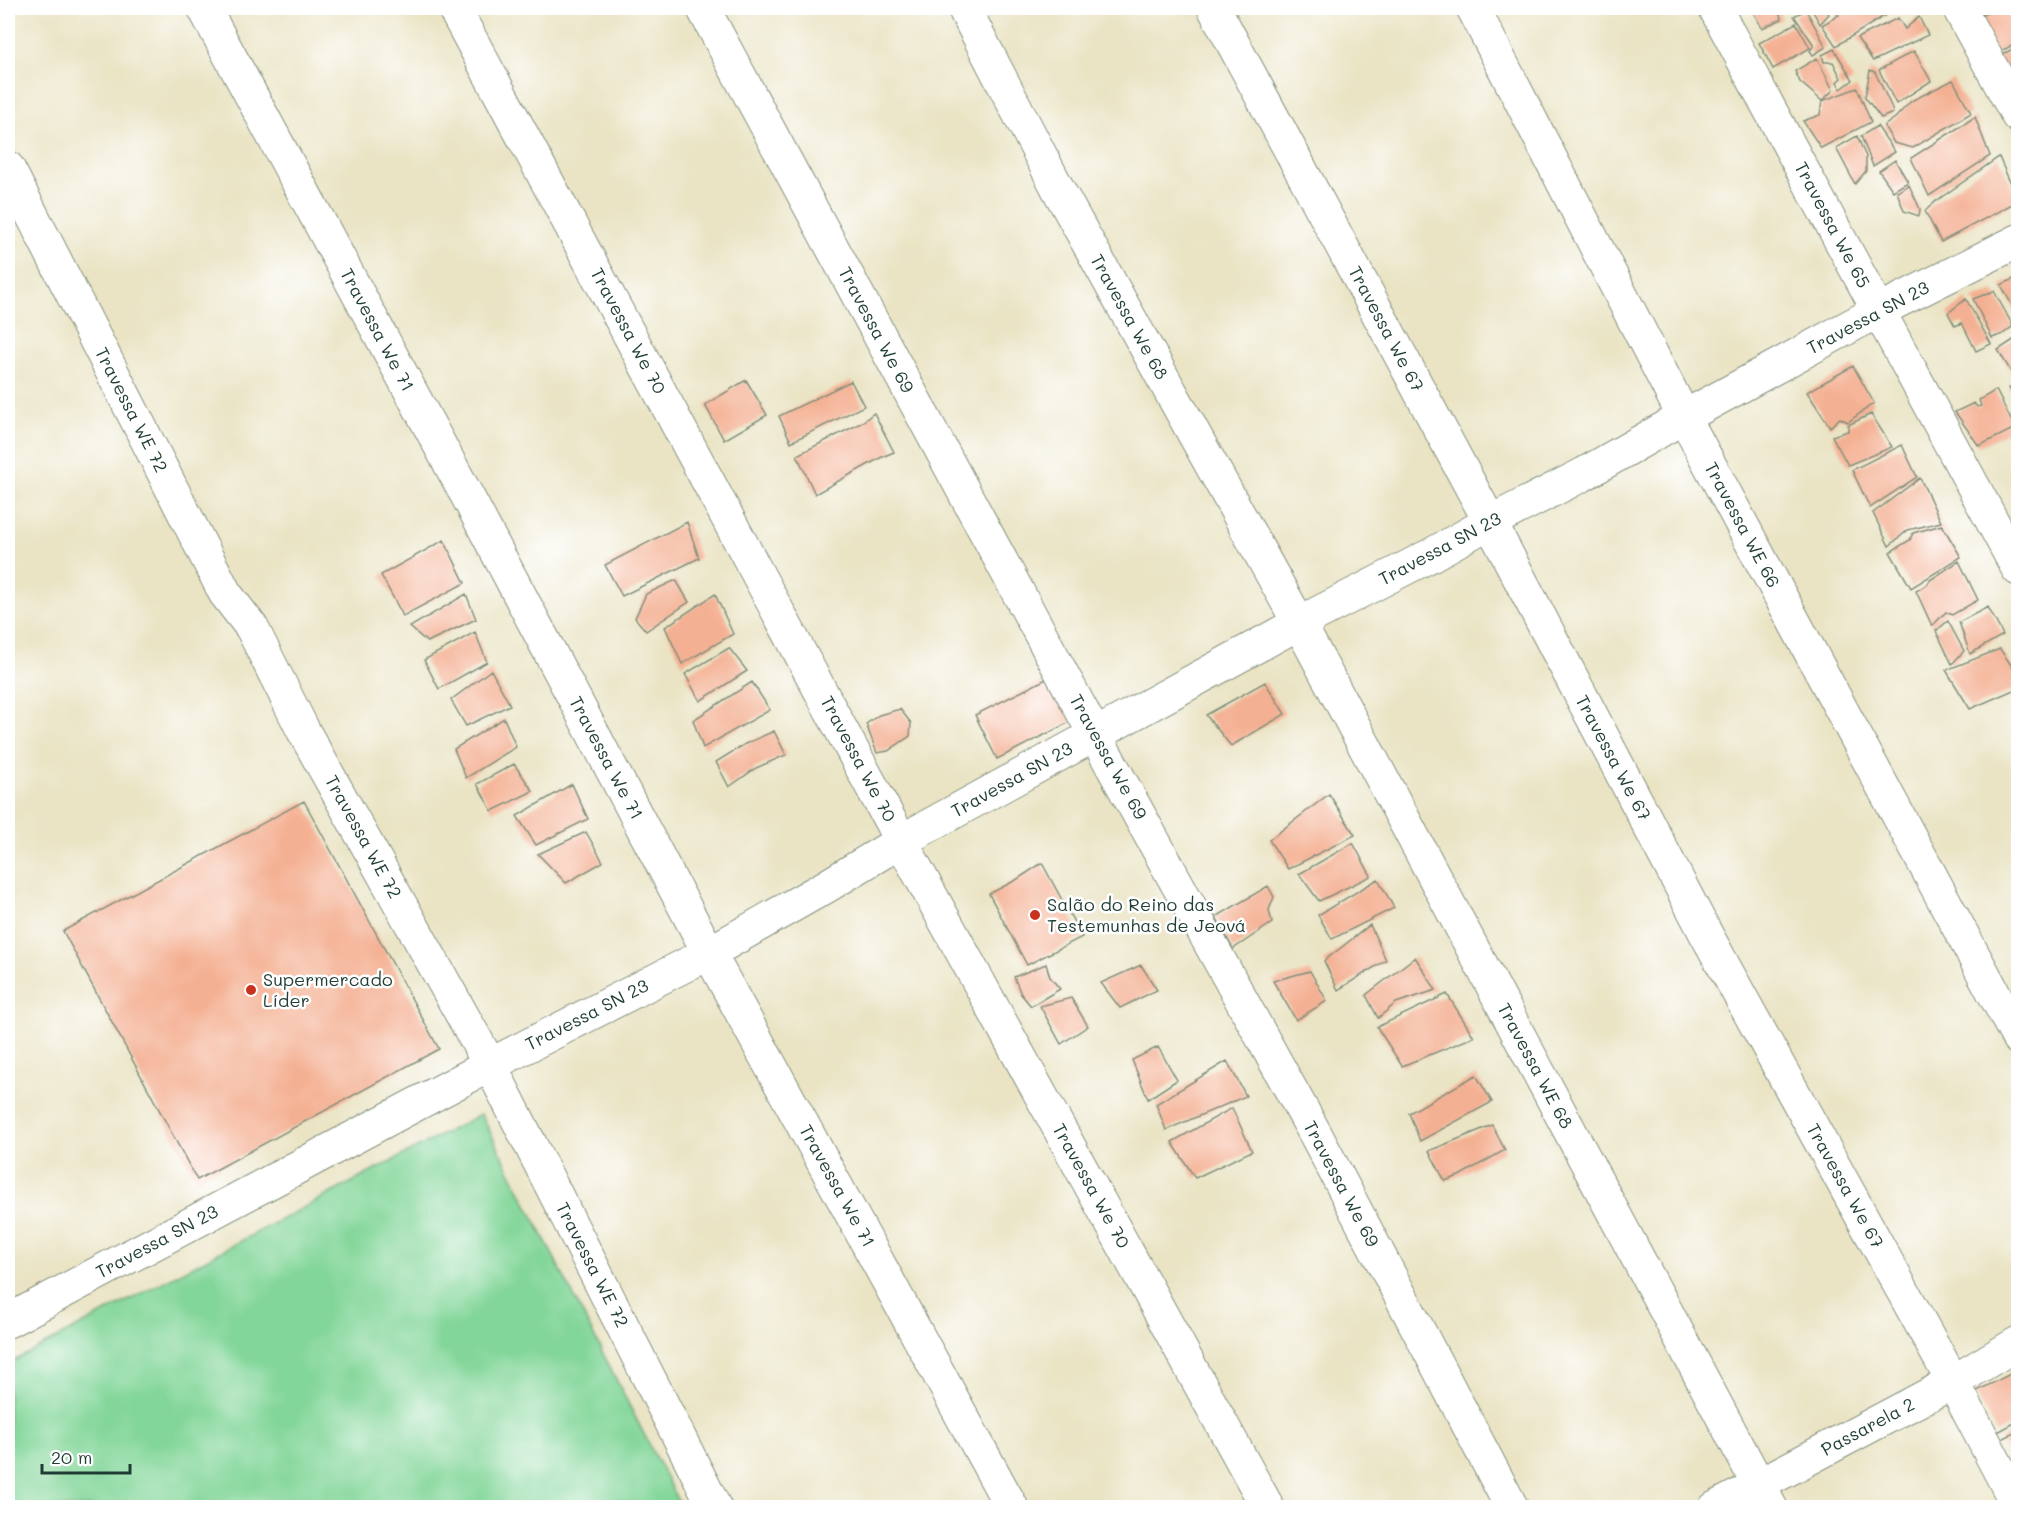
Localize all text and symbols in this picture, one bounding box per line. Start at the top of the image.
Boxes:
street label: Travessa We 65 [1790,157,1876,292]
street label: Travessa We 68 [1085,250,1174,384]
street label: Travessa We 69 [834,262,920,397]
street label: Travessa We 67 [1344,262,1430,396]
street label: Travessa We 70 [586,263,672,398]
street label: Travessa We 71 [335,264,420,395]
street label: Travessa SN 23 [1802,275,1933,359]
street label: Travessa WE 72 [90,343,174,476]
street label: Travessa WE 66 [1700,458,1786,592]
street label: Travessa SN 23 [1374,506,1505,590]
street label: Travessa We 69 [1065,690,1153,824]
street label: Travessa We 70 [816,691,902,826]
street label: Travessa We 67 [1571,691,1657,825]
street label: Travessa We 71 [564,692,649,823]
street label: Travessa SN 23 [947,736,1076,822]
street label: Travessa WE 72 [320,771,408,902]
place label: Salão do Reino das Testemunhas de Jeová [1047,892,1246,937]
marker: Salão do Reino das Testemunhas de Jeová [1028,908,1042,922]
place label: Supermercado Líder [263,967,393,1012]
street label: Travessa SN 23 [521,973,652,1055]
marker: Supermercado Líder [244,983,258,997]
street label: Travessa WE 68 [1493,999,1579,1133]
street label: Travessa We 69 [1299,1116,1385,1251]
street label: Travessa We 70 [1048,1119,1136,1252]
street label: Travessa We 67 [1802,1119,1890,1252]
street label: Travessa We 71 [794,1120,881,1251]
street label: Travessa WE 72 [551,1198,635,1331]
street label: Travessa SN 23 [91,1199,222,1283]
street label: Passarela 2 [1817,1391,1918,1461]
scale bar [42,1437,130,1475]
text: 20 m [51,1445,92,1469]

